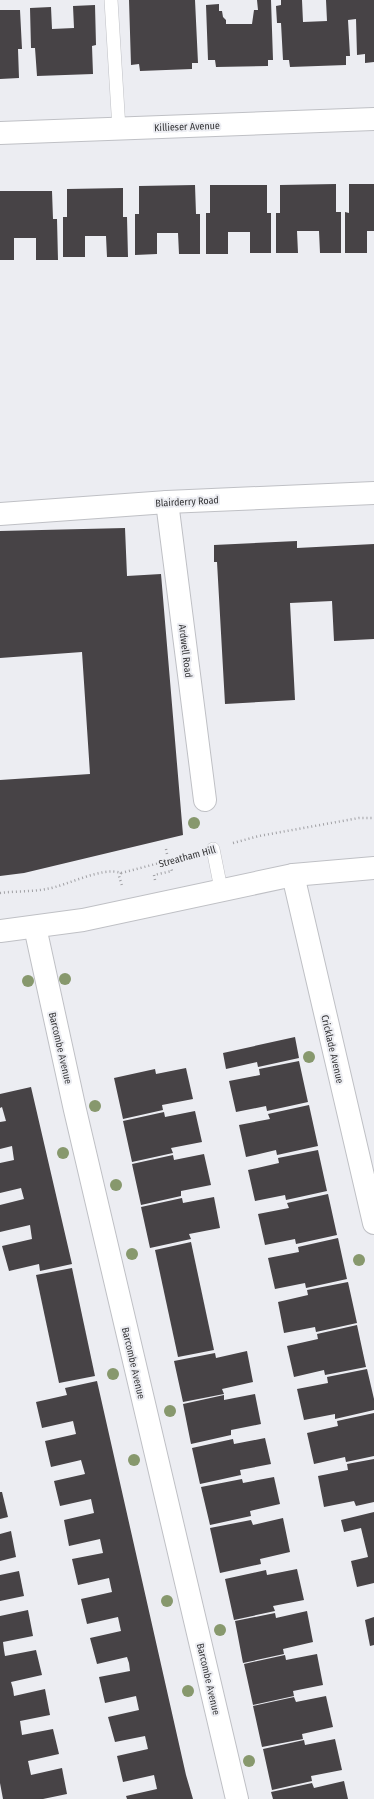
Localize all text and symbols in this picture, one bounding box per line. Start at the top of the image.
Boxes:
street label: Killieser Avenue [154,120,220,134]
street label: Blairderry Road [155,494,219,510]
street label: Ardwell Road [176,624,194,678]
street label: Streatham Hill [157,844,217,870]
street label: Barcombe Avenue [46,1011,74,1085]
street label: Cricklade Avenue [318,1014,346,1085]
street label: Barcombe Avenue [119,1326,147,1400]
street label: Barcombe Avenue [194,1642,222,1716]

